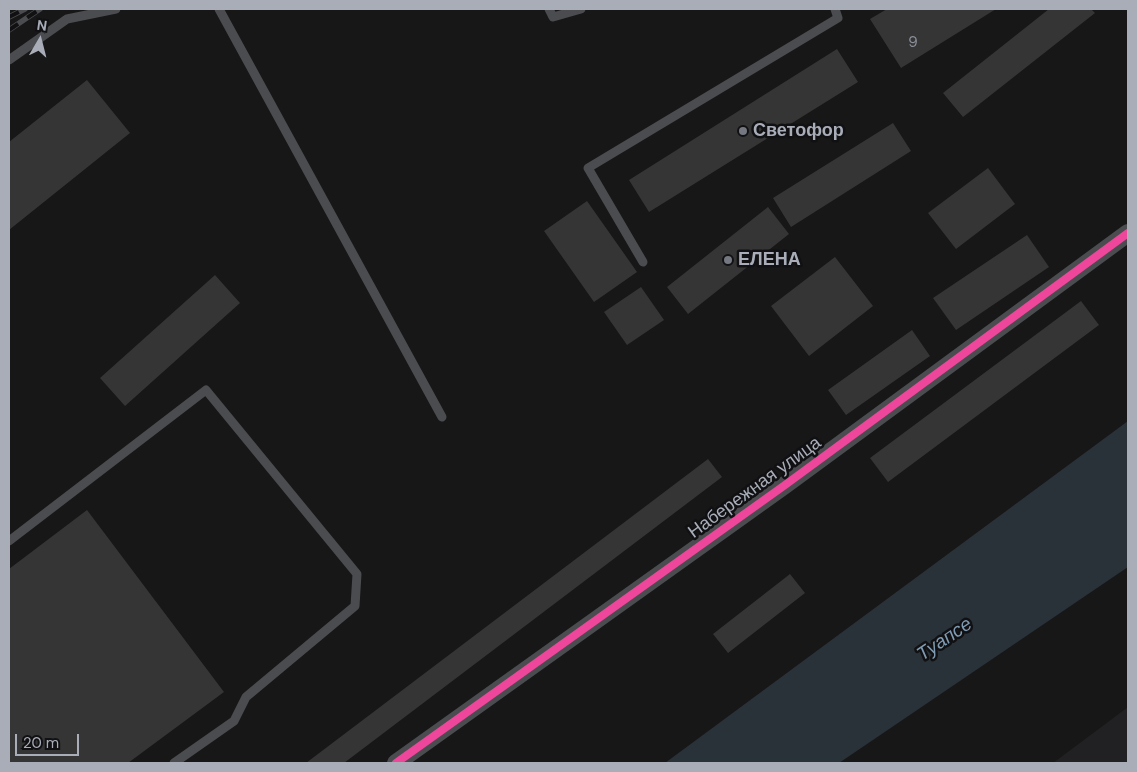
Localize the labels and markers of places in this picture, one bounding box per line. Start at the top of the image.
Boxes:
place label: Светофор [753,120,844,142]
marker: Светофор [737,125,749,137]
place label: ЕЛЕНА [738,249,801,271]
marker: ЕЛЕНА [722,254,734,266]

